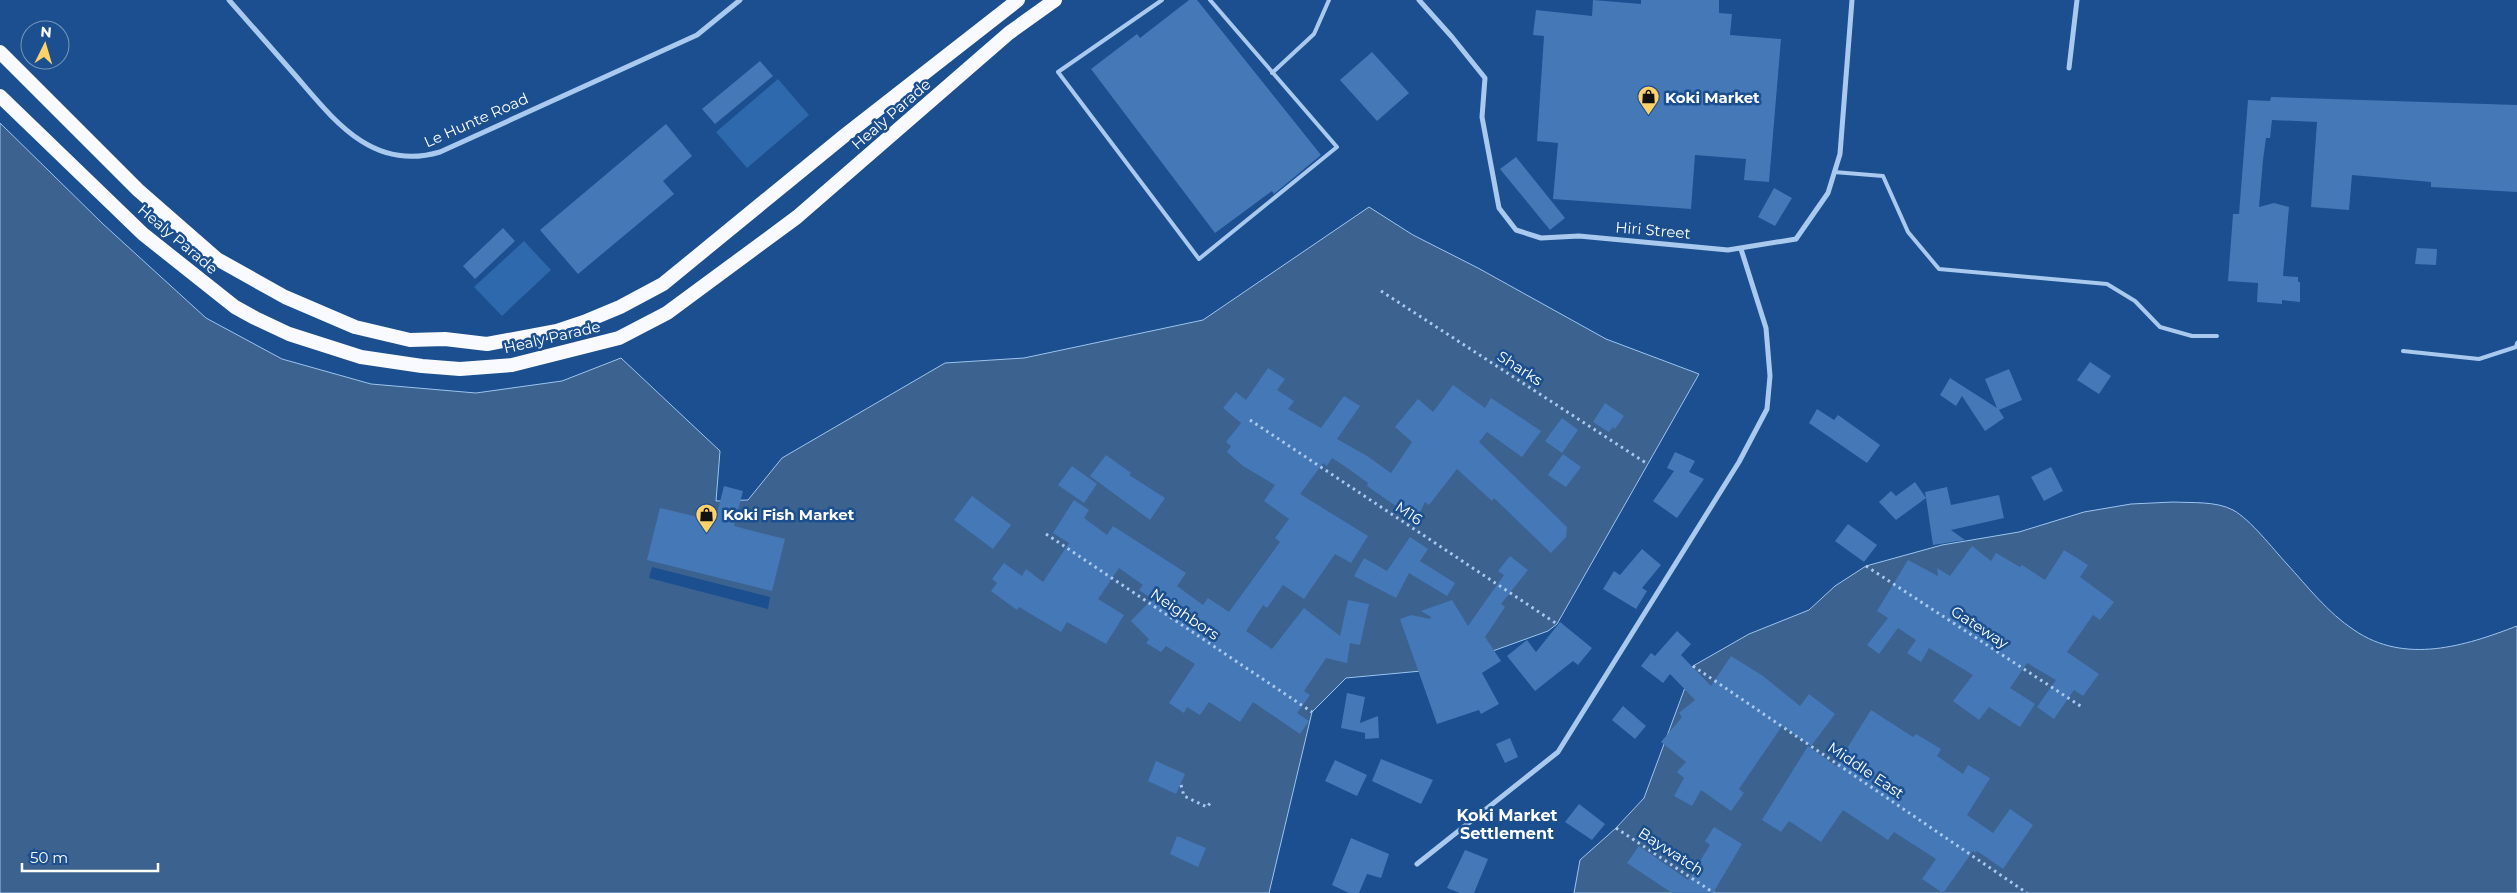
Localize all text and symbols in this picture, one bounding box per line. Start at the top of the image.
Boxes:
north arrow [20,20,70,70]
text: N [40,23,53,42]
street label: Healy Parade [847,74,935,154]
shop icon: Koki Market [1637,85,1661,116]
place label: Koki Market [1665,88,1760,107]
street label: Le Hunte Road [421,89,531,151]
street label: Healy Parade [134,200,222,278]
street label: Hiri Street [1615,217,1691,243]
street label: Healy Parade [502,317,602,357]
street label: Sharks [1494,346,1546,390]
street label: M16 [1392,497,1426,529]
shop icon: Koki Fish Market [695,502,719,533]
place label: Koki Fish Market [723,505,855,524]
street label: Neighbors [1147,584,1223,644]
street label: Gateway [1948,601,2013,653]
street label: Middle East [1824,738,1908,802]
district label: Koki Market Settlement [1457,806,1558,843]
street label: Baywatch [1635,823,1707,879]
scale bar [22,840,159,872]
text: 50 m [30,848,68,867]

